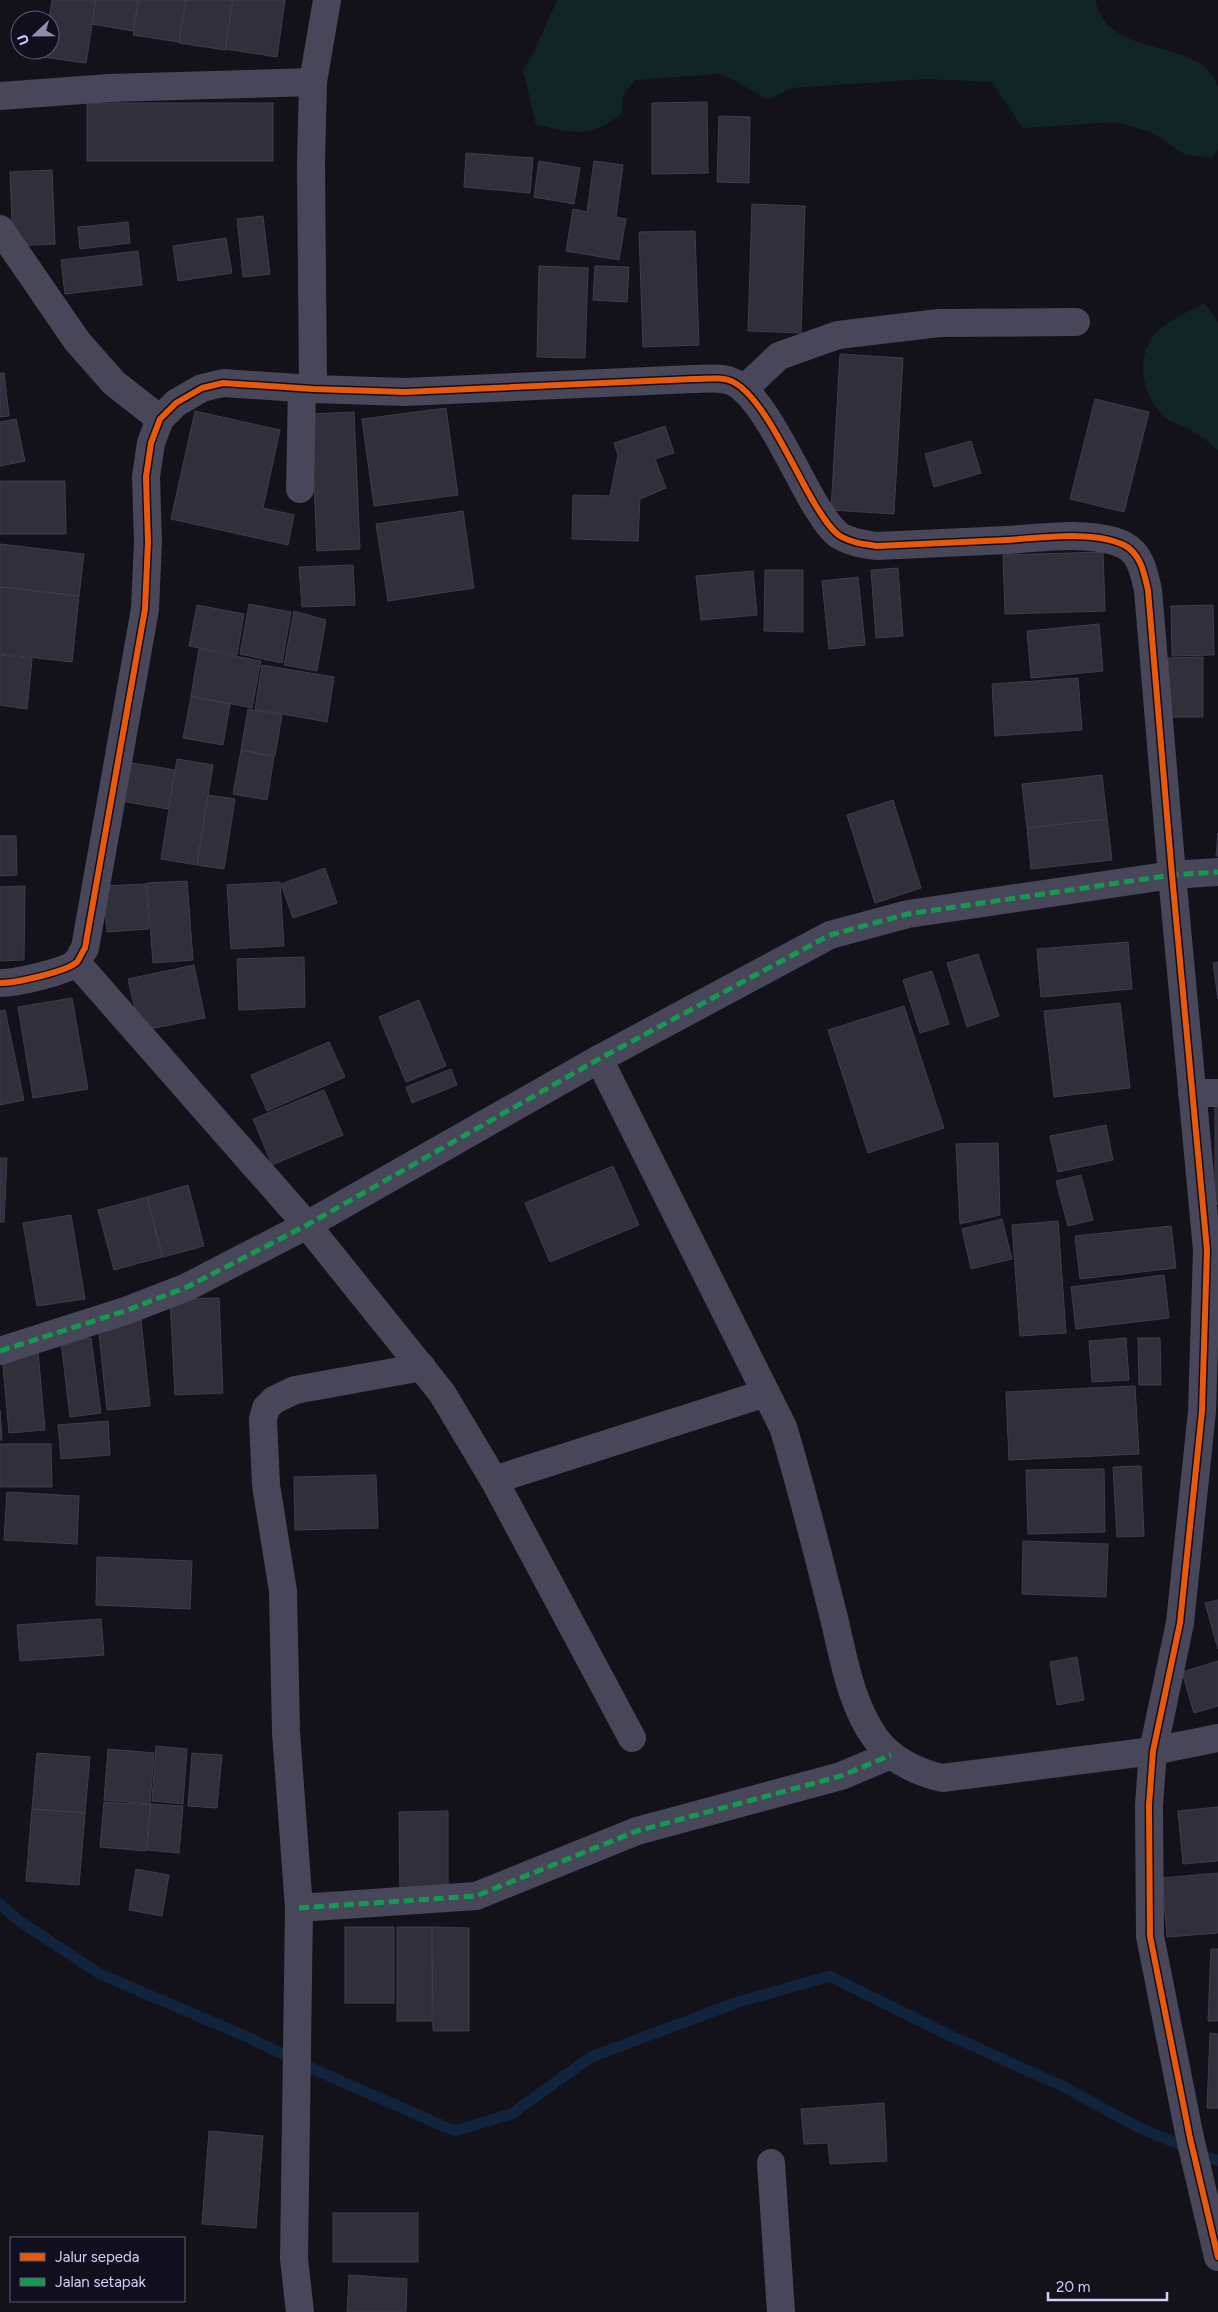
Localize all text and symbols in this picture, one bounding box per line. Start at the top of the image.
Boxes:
north arrow [10,10,60,60]
text: U [14,32,33,47]
legend [10,2237,185,2302]
text: Jalur sepeda [55,2248,140,2266]
scale bar [1048,2270,1167,2302]
text: Jalan setapak [55,2273,146,2291]
text: 20 m [1056,2278,1090,2296]

